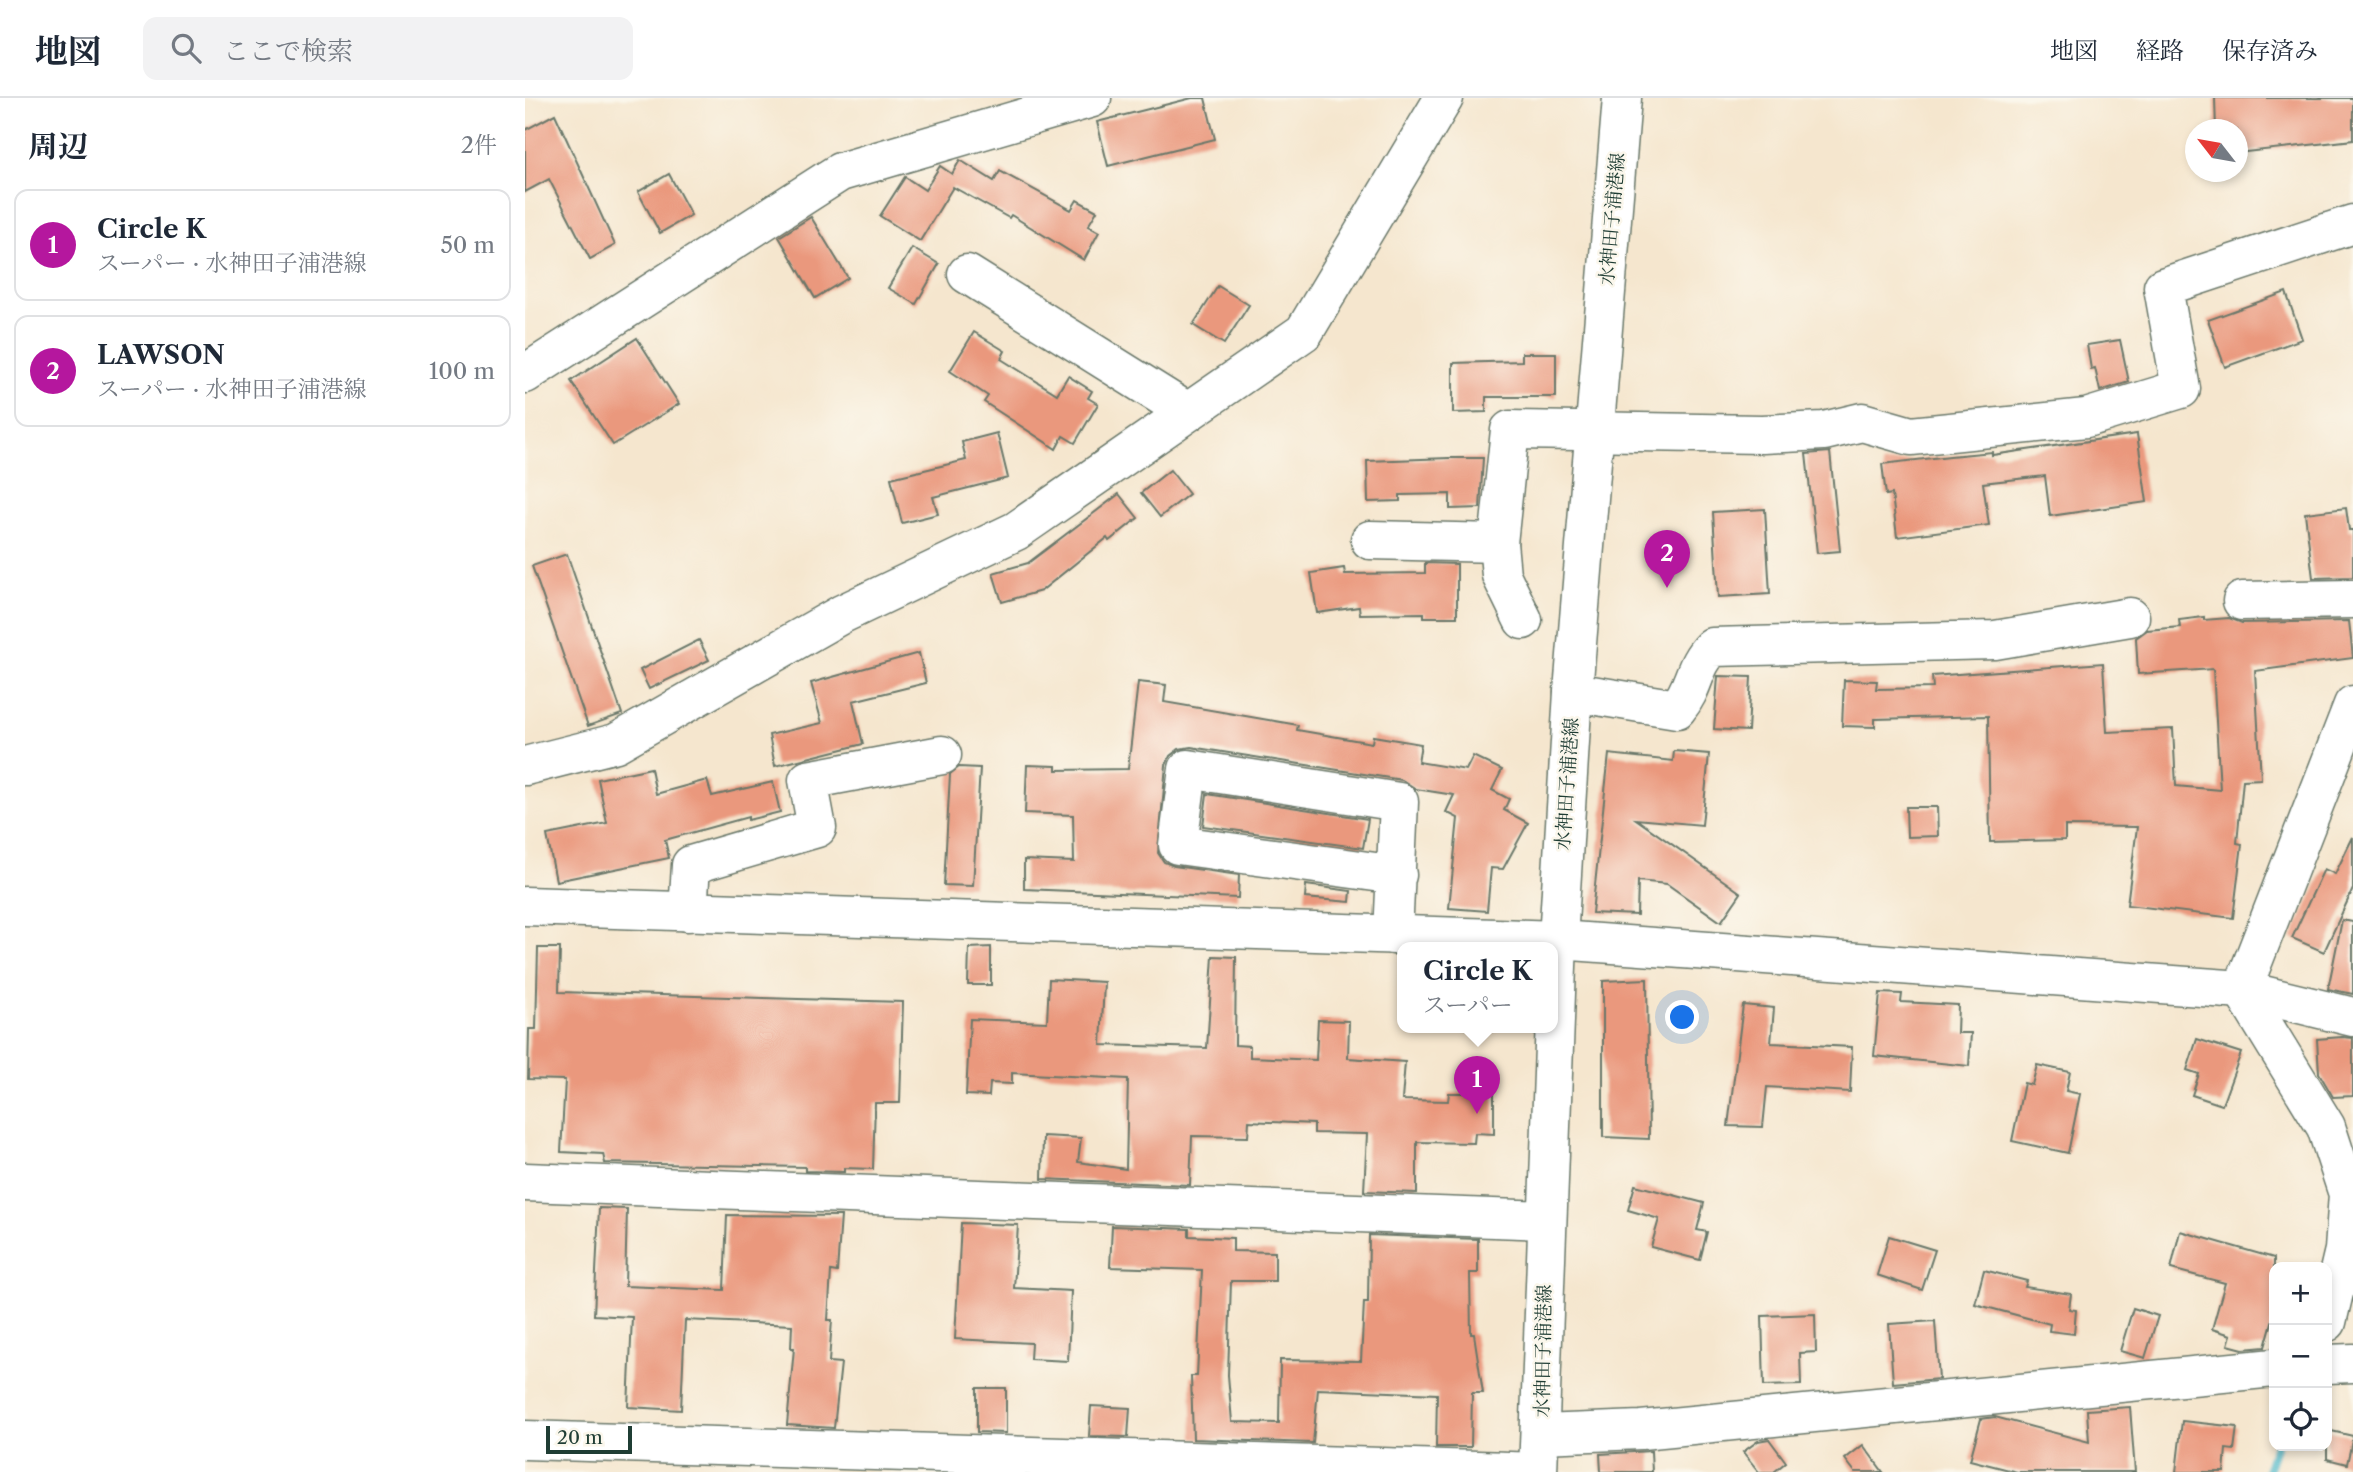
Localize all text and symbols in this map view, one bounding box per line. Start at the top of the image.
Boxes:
search box [143,17,633,80]
icon: search [167,29,205,67]
text: 地図 [35,31,101,72]
text: ここで検索 [223,35,353,67]
text: 地図 [2050,36,2098,65]
text: 経路 [2136,36,2184,65]
text: 保存済み [2222,36,2318,65]
north arrow [2185,119,2248,182]
text: 周辺 [28,128,88,165]
text: 2件 [461,131,497,159]
street label: 水神田子浦港線 [1595,152,1629,286]
text: Circle K [97,213,206,245]
text: 1 [48,231,58,259]
text: 50 m [440,231,495,259]
text: スーパー · 水神田子浦港線 [97,249,366,277]
text: LAWSON [97,339,225,371]
text: 2 [46,357,60,385]
text: 100 m [429,357,495,385]
text: スーパー · 水神田子浦港線 [97,375,366,403]
pin: 2 [1644,530,1690,588]
street label: 水神田子浦港線 [1551,717,1583,851]
popup [1397,942,1558,1033]
text: Circle K [1423,955,1532,987]
text: スーパー [1423,991,1513,1019]
your location [1665,1000,1699,1034]
pin: 1 [1454,1056,1500,1114]
map controls [2269,1262,2332,1451]
button: + [2269,1262,2332,1325]
street label: 水神田子浦港線 [1530,1284,1556,1418]
button: − [2269,1325,2332,1388]
button: locate [2269,1388,2332,1451]
scale bar [546,1423,632,1455]
text: 20 m [557,1426,603,1449]

